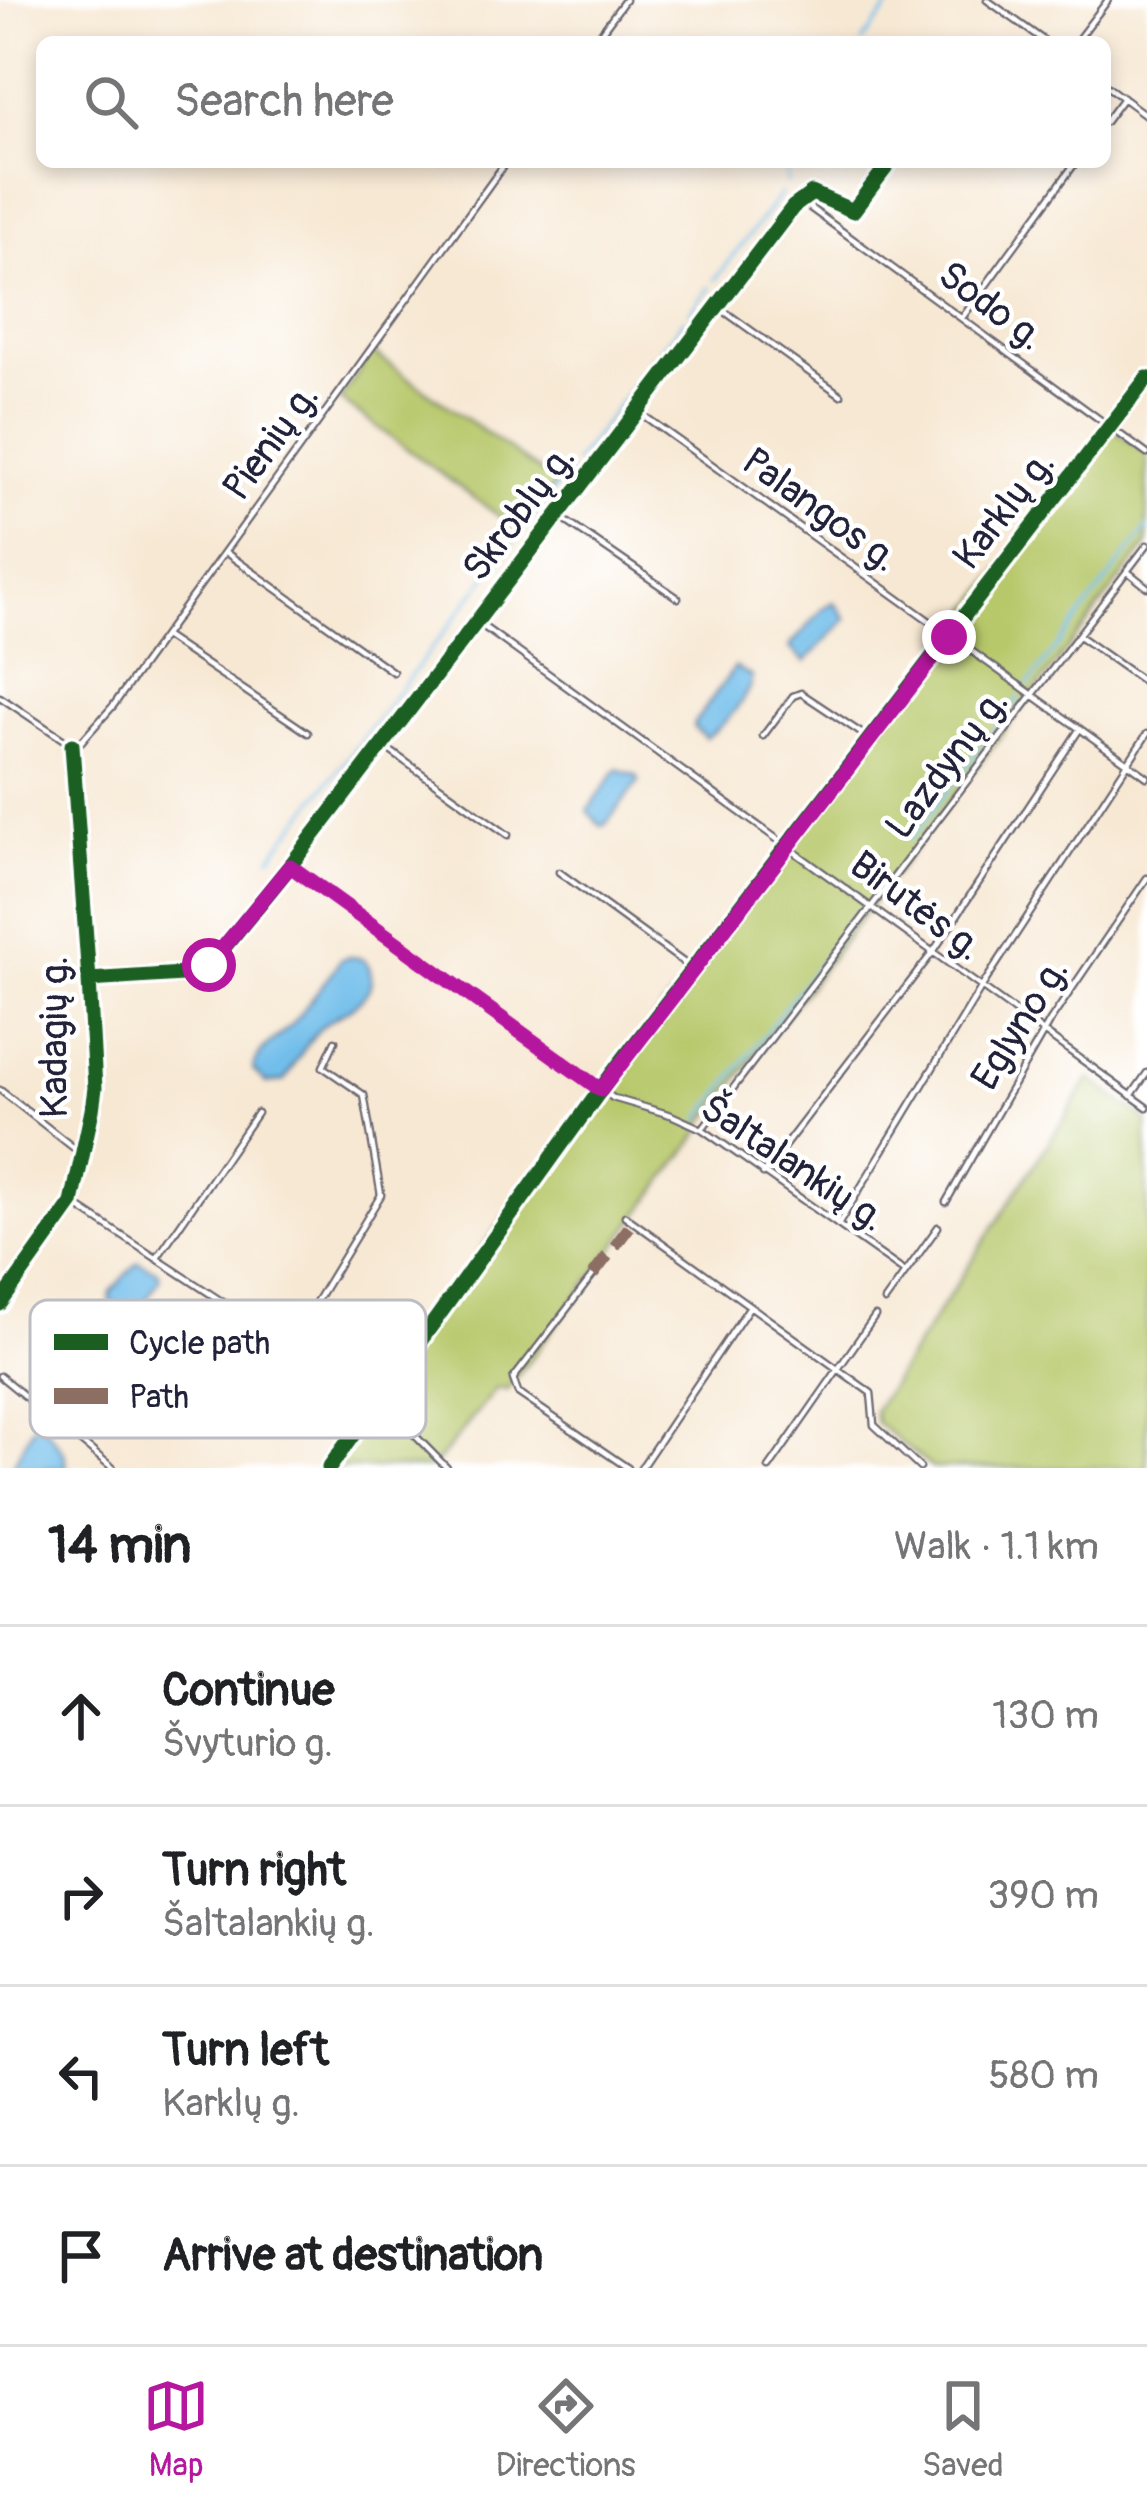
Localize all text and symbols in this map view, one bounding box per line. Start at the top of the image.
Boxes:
search box [36,36,1111,168]
icon: search [78,69,144,135]
text: Search here [174,74,394,130]
street label: Sodo g. [928,250,1054,362]
street label: Pienių g. [212,374,330,510]
street label: Skroblų g. [452,435,586,591]
street label: Palangos g. [732,437,908,583]
street label: Karklų g. [942,441,1066,579]
route end [922,610,976,664]
street label: Lazdynų g. [875,679,1019,849]
street label: Birutės g. [840,840,992,972]
route start [182,938,236,992]
street label: Eglyno g. [960,949,1080,1099]
street label: Kadagių g. [30,956,79,1118]
street label: Šaltalankių g. [691,1083,895,1243]
legend [30,1300,426,1438]
text: Cycle path [129,1323,270,1364]
text: Path [129,1377,189,1418]
text: 14 min [48,1514,191,1578]
text: Walk · 1.1 km [894,1522,1099,1571]
text: Continue [162,1663,335,1719]
icon: ahead [48,1683,114,1749]
text: 130 m [992,1691,1099,1740]
text: Švyturio g. [162,1719,333,1768]
text: Turn right [162,1843,346,1899]
icon: right [48,1863,114,1929]
text: 390 m [987,1871,1099,1920]
text: Šaltalankių g. [162,1899,375,1948]
text: Turn left [162,2023,329,2079]
icon: left [48,2043,114,2109]
text: 580 m [988,2051,1099,2100]
text: Karklų g. [162,2079,300,2128]
icon: arrive [48,2223,114,2289]
text: Arrive at destination [162,2228,543,2284]
tab: Map [143,2373,209,2486]
tab: Directions [496,2373,636,2486]
tab: Saved [922,2373,1004,2486]

